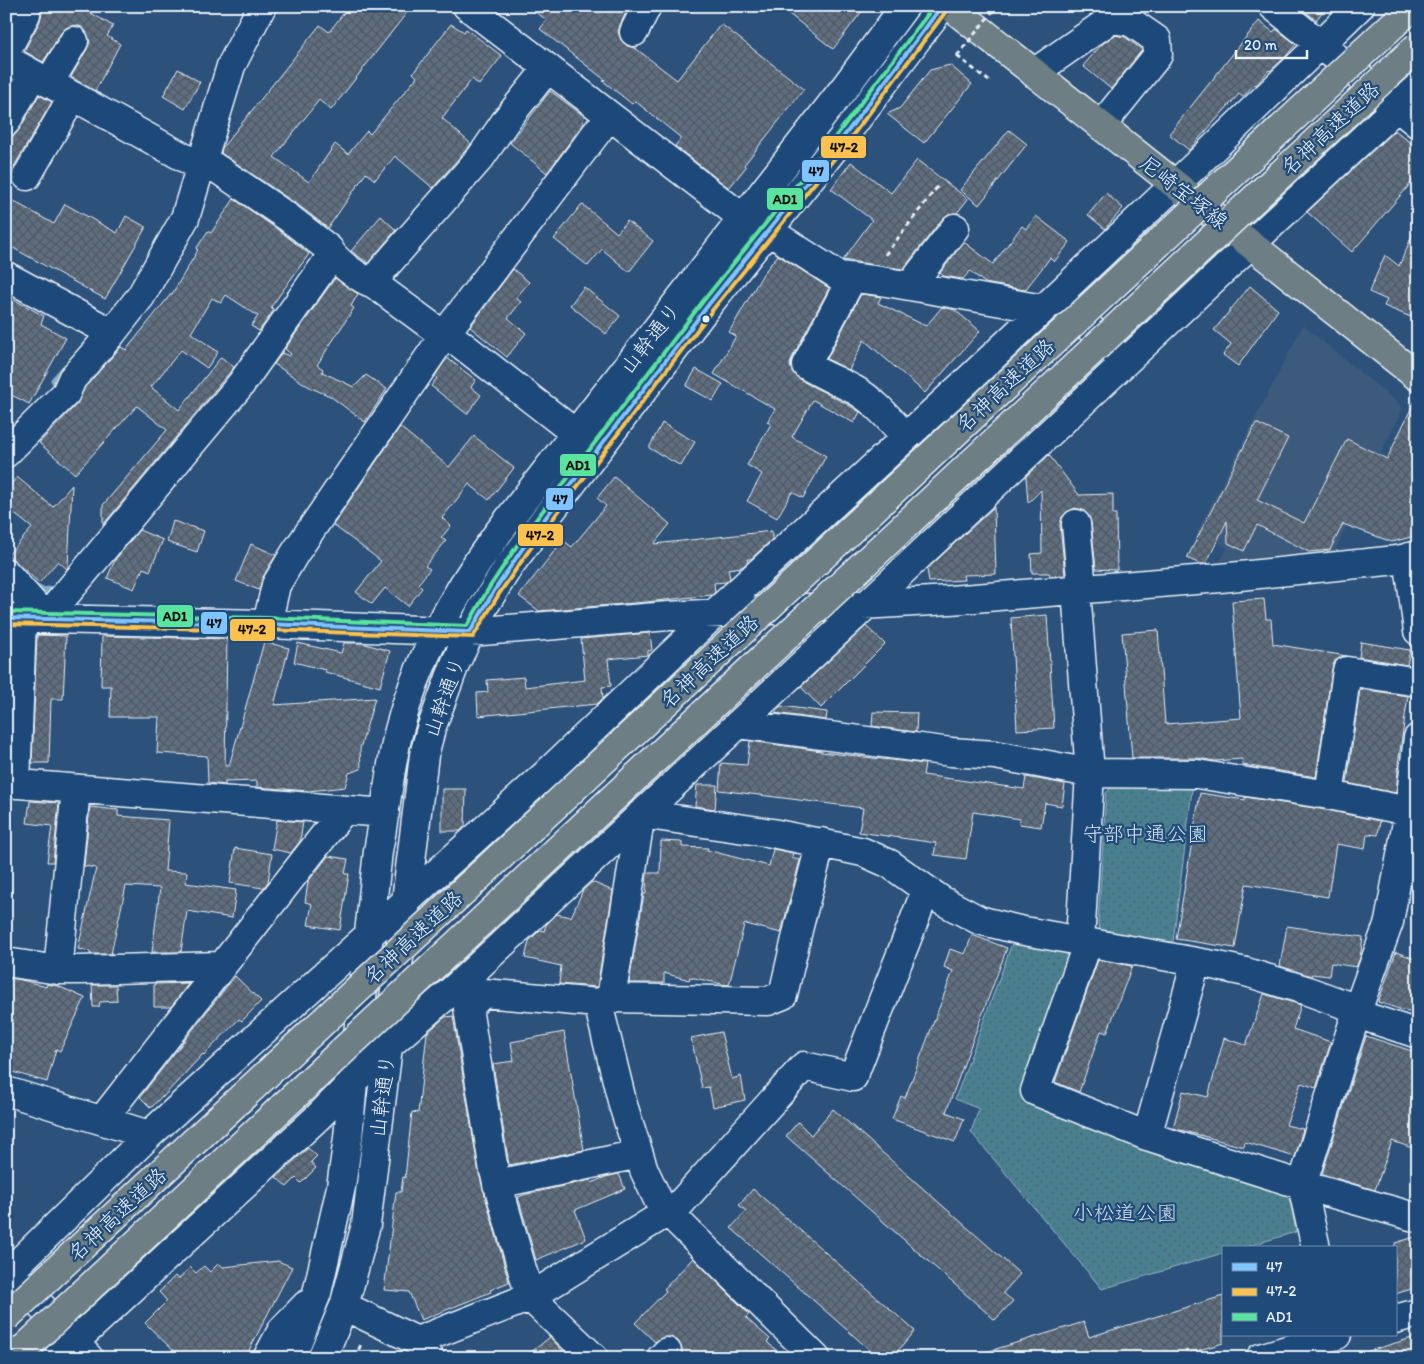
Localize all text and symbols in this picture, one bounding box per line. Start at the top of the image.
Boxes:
scale bar [1236,28,1308,60]
text: 20 m [1244,36,1278,54]
street label: 名神高速道路 [1275,76,1385,180]
line badge: 47-2 [820,135,867,159]
text: 47-2 [830,139,859,156]
street label: 尼崎宝塚線 [1135,150,1233,234]
line badge: 47 [801,159,830,183]
text: 47 [808,163,824,180]
line badge: AD1 [766,187,804,211]
text: AD1 [772,191,798,208]
street label: 山幹通り [614,297,686,379]
unlabelled marker [701,314,711,324]
street label: 名神高速道路 [950,333,1060,437]
line badge: AD1 [559,453,597,477]
text: AD1 [565,457,591,474]
line badge: 47 [545,487,574,511]
text: 47 [552,491,568,508]
line badge: 47-2 [517,523,564,547]
text: 47-2 [526,527,555,544]
line badge: AD1 [156,604,194,628]
text: AD1 [162,608,188,625]
street label: 名神高速道路 [654,609,764,713]
line badge: 47 [200,611,228,635]
text: 47 [206,615,222,632]
line badge: 47-2 [229,618,276,642]
text: 47-2 [238,621,267,638]
street label: 山幹通り [418,653,470,741]
park label: 守部中通公園 [1082,821,1208,846]
street label: 名神高速道路 [358,885,468,989]
street label: 山幹通り [364,1053,400,1139]
street label: 名神高速道路 [62,1162,172,1266]
park label: 小松道公園 [1073,1200,1178,1225]
legend [1222,1246,1396,1336]
text: 47 [1266,1258,1283,1276]
text: 47-2 [1266,1282,1296,1300]
text: AD1 [1266,1308,1293,1326]

